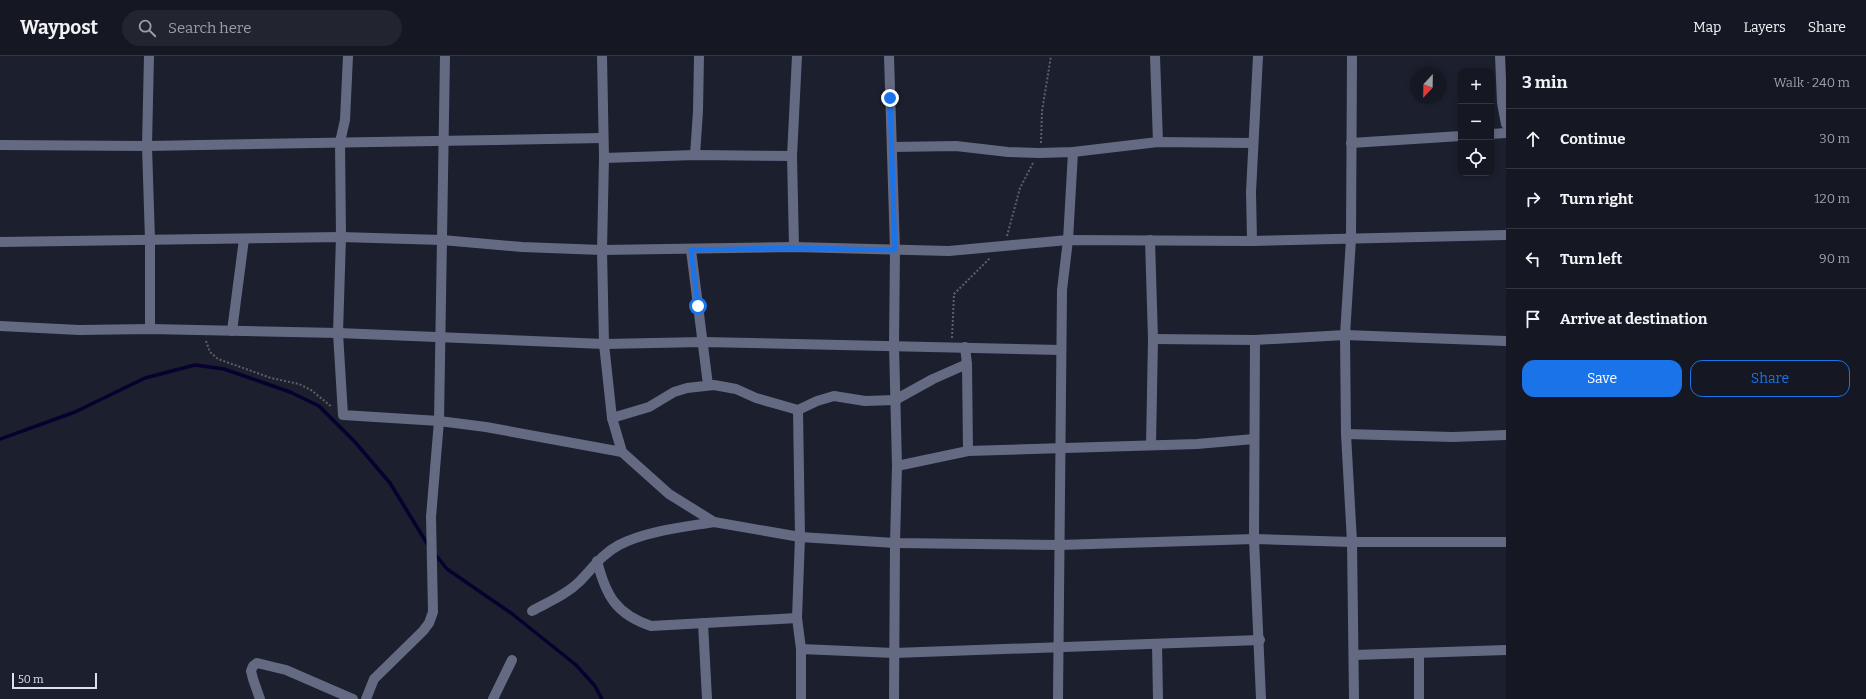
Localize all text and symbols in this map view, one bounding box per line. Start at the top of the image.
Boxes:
search box [122,10,402,46]
text: Waypost [20,16,98,39]
icon: search [136,17,158,39]
text: Search here [168,19,251,37]
text: Map [1693,19,1721,36]
text: Layers [1743,19,1786,36]
text: Share [1808,19,1846,36]
north arrow [1410,68,1446,104]
map controls [1458,68,1494,176]
button: + [1458,68,1494,104]
text: 3 min [1522,72,1567,93]
text: Walk · 240 m [1774,75,1850,90]
route end [881,89,899,107]
button: − [1458,104,1494,140]
icon: ahead [1522,128,1544,150]
text: Continue [1560,130,1626,148]
text: 30 m [1819,131,1850,146]
button: locate [1458,140,1494,176]
icon: right [1522,188,1544,210]
text: Turn right [1560,190,1633,208]
text: 120 m [1814,191,1850,206]
icon: left [1522,248,1544,270]
text: Turn left [1560,250,1622,268]
text: 90 m [1819,251,1850,266]
route start [689,297,707,315]
icon: arrive [1522,308,1544,330]
text: Arrive at destination [1560,310,1707,328]
button: Save [1522,360,1682,397]
button: Share [1690,360,1850,397]
scale bar [12,671,97,690]
text: 50 m [18,673,44,686]

